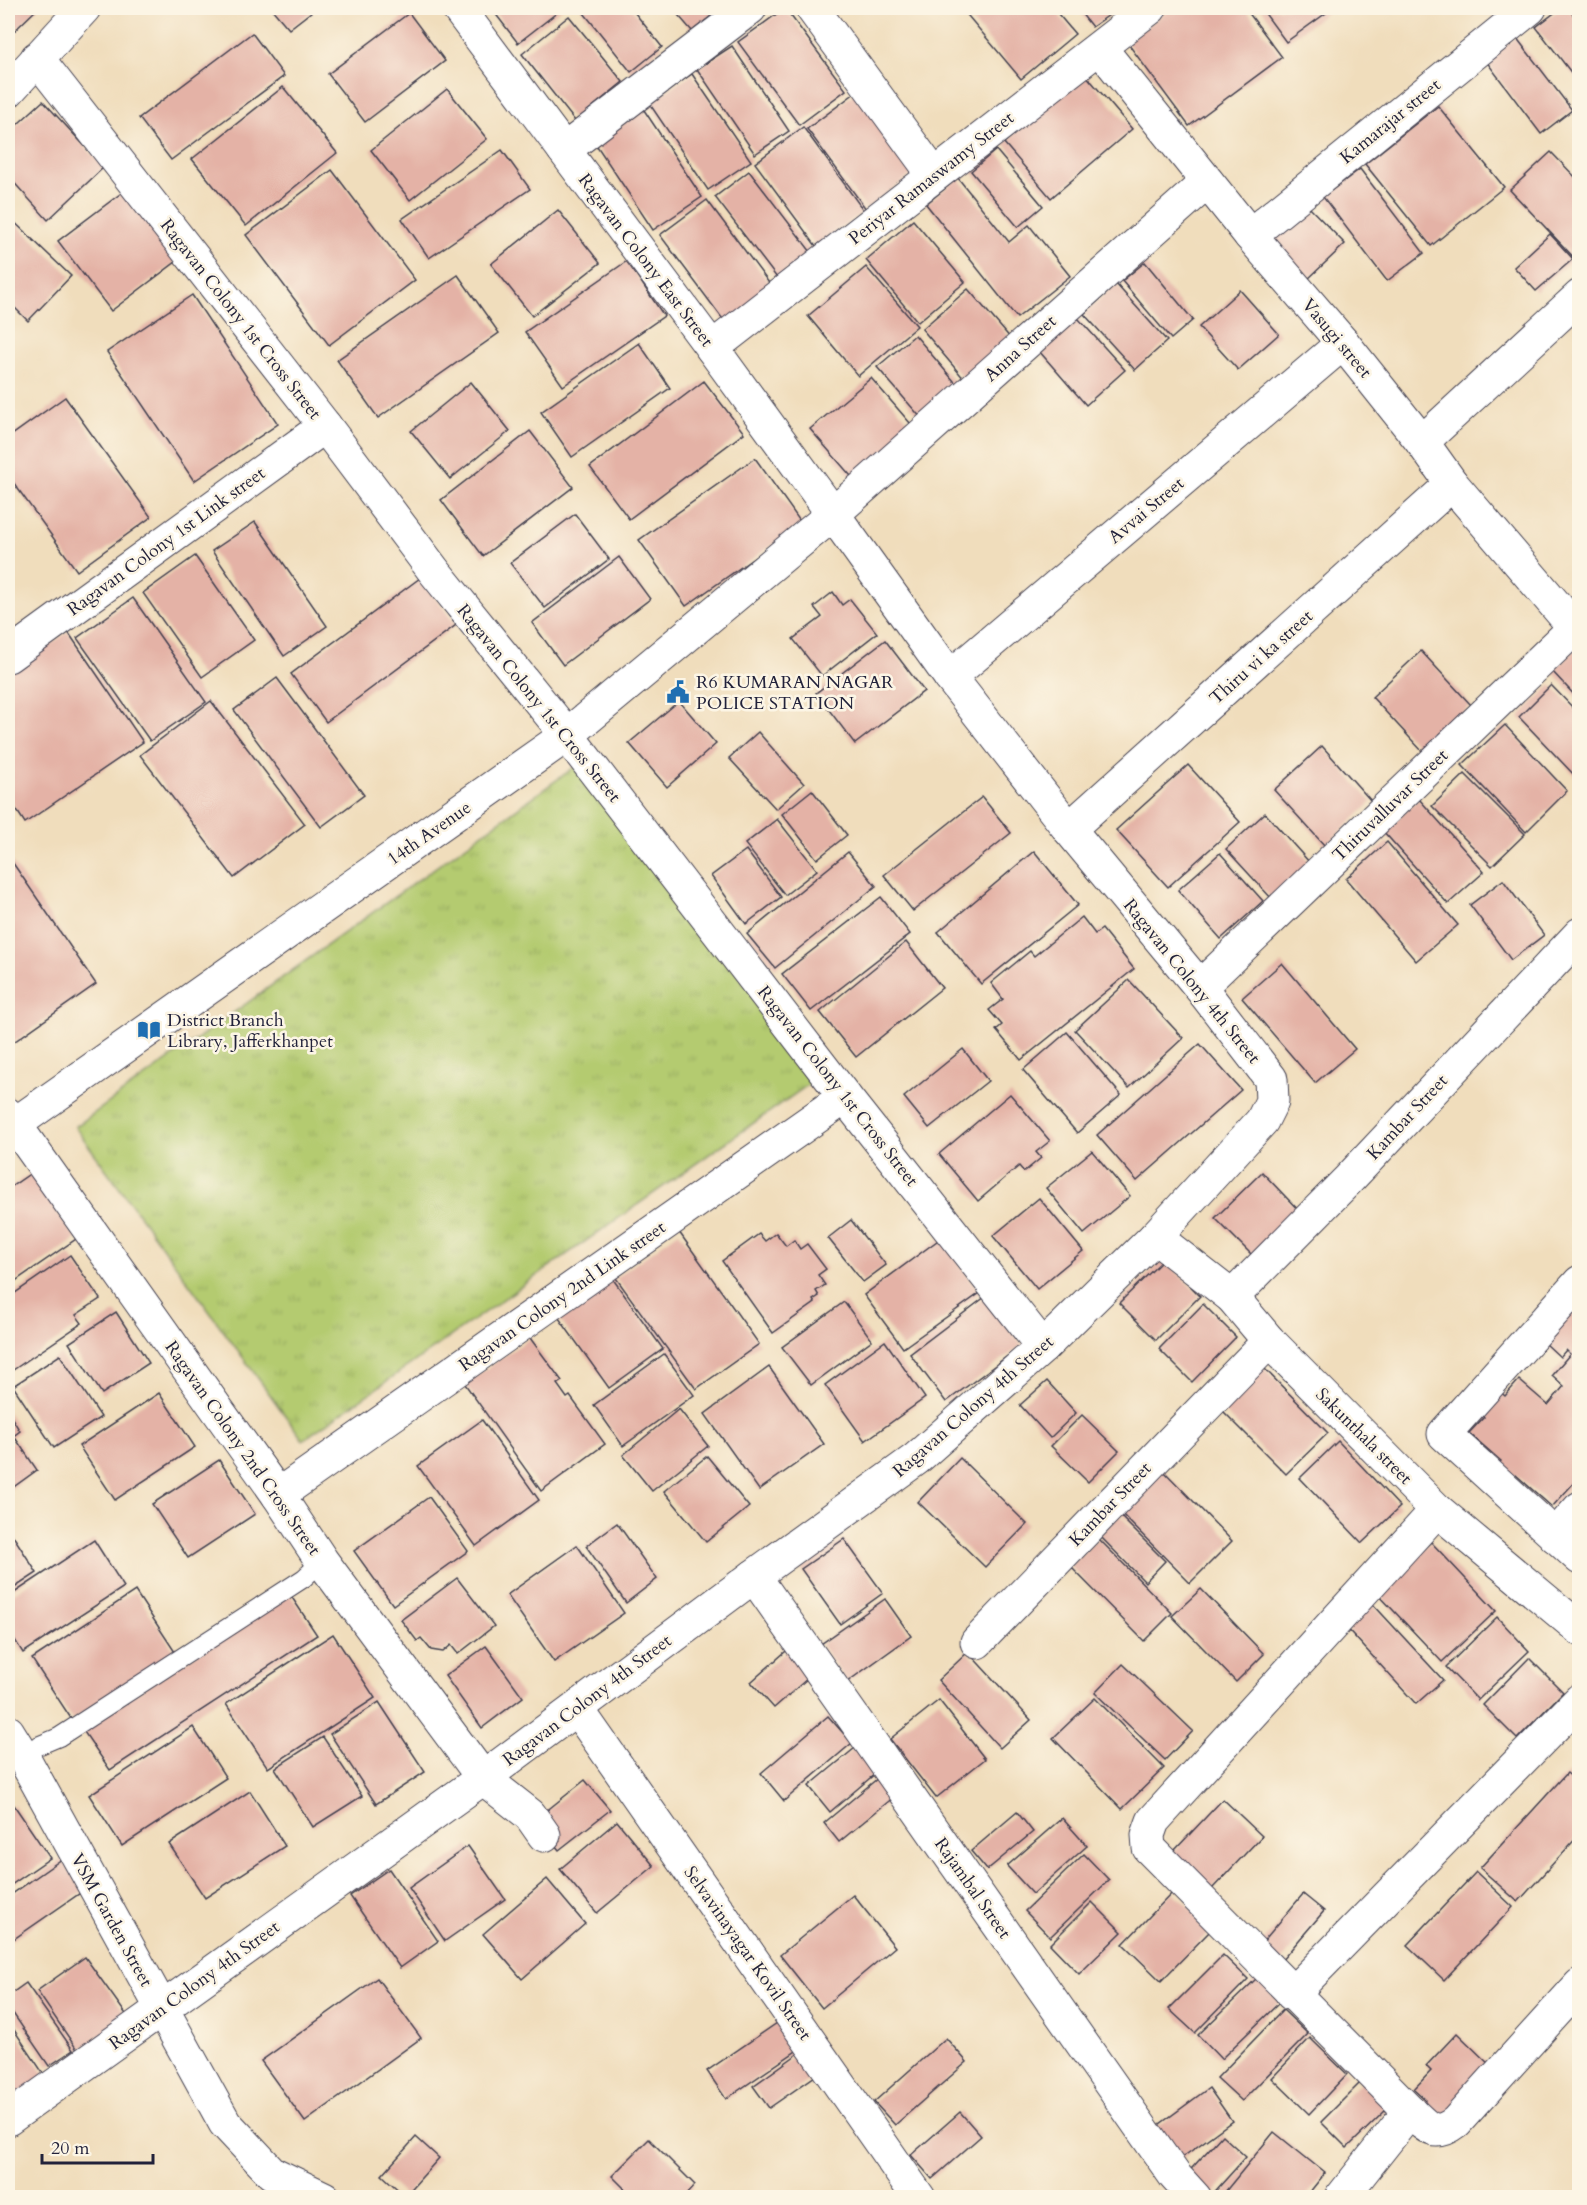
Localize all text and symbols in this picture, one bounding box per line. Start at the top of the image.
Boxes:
street label: Kamarajar street [1335,73,1446,170]
street label: Periyar Ramaswamy Street [843,106,1019,251]
street label: Ragavan Colony East Street [572,168,719,352]
street label: Ragavan Colony 1st Cross Street [154,214,327,425]
street label: Vasugi street [1296,293,1378,384]
street label: Anna Street [979,309,1062,387]
street label: Ragavan Colony 1st Link street [62,461,271,622]
street label: Avvai Street [1103,471,1190,550]
street label: Ragavan Colony 1st Cross Street [451,599,627,808]
street label: Thiru vi ka street [1204,604,1319,710]
place label: R6 KUMARAN NAGAR POLICE STATION [696,670,894,716]
public building icon: R6 KUMARAN NAGAR POLICE STATION [665,679,691,705]
street label: Thiruvalluvar Street [1327,743,1454,867]
street label: 14th Avenue [382,795,476,872]
street label: Ragavan Colony 4th Street [1117,894,1266,1069]
street label: Ragavan Colony 1st Cross Street [751,981,924,1192]
place label: District Branch Library, Jafferkhanpet [167,1008,333,1054]
library icon: District Branch Library, Jafferkhanpet [136,1017,162,1043]
street label: Kambar Street [1361,1069,1454,1166]
street label: Ragavan Colony 2nd Link street [454,1215,671,1378]
street label: Ragavan Colony 4th Street [888,1329,1059,1483]
street label: Ragavan Colony 2nd Cross Street [159,1336,327,1561]
street label: Sakunthala street [1310,1382,1418,1490]
street label: Kambar Street [1064,1456,1157,1552]
street label: Ragavan Colony 4th Street [498,1628,677,1772]
street label: Rajambal Street [928,1833,1017,1944]
street label: VSM Garden Street [65,1849,159,1992]
street label: Selvavinayagar Kovil Street [678,1861,817,2046]
street label: Ragavan Colony 4th Street [104,1915,285,2056]
scale bar [42,2127,153,2165]
text: 20 m [51,2136,90,2161]

